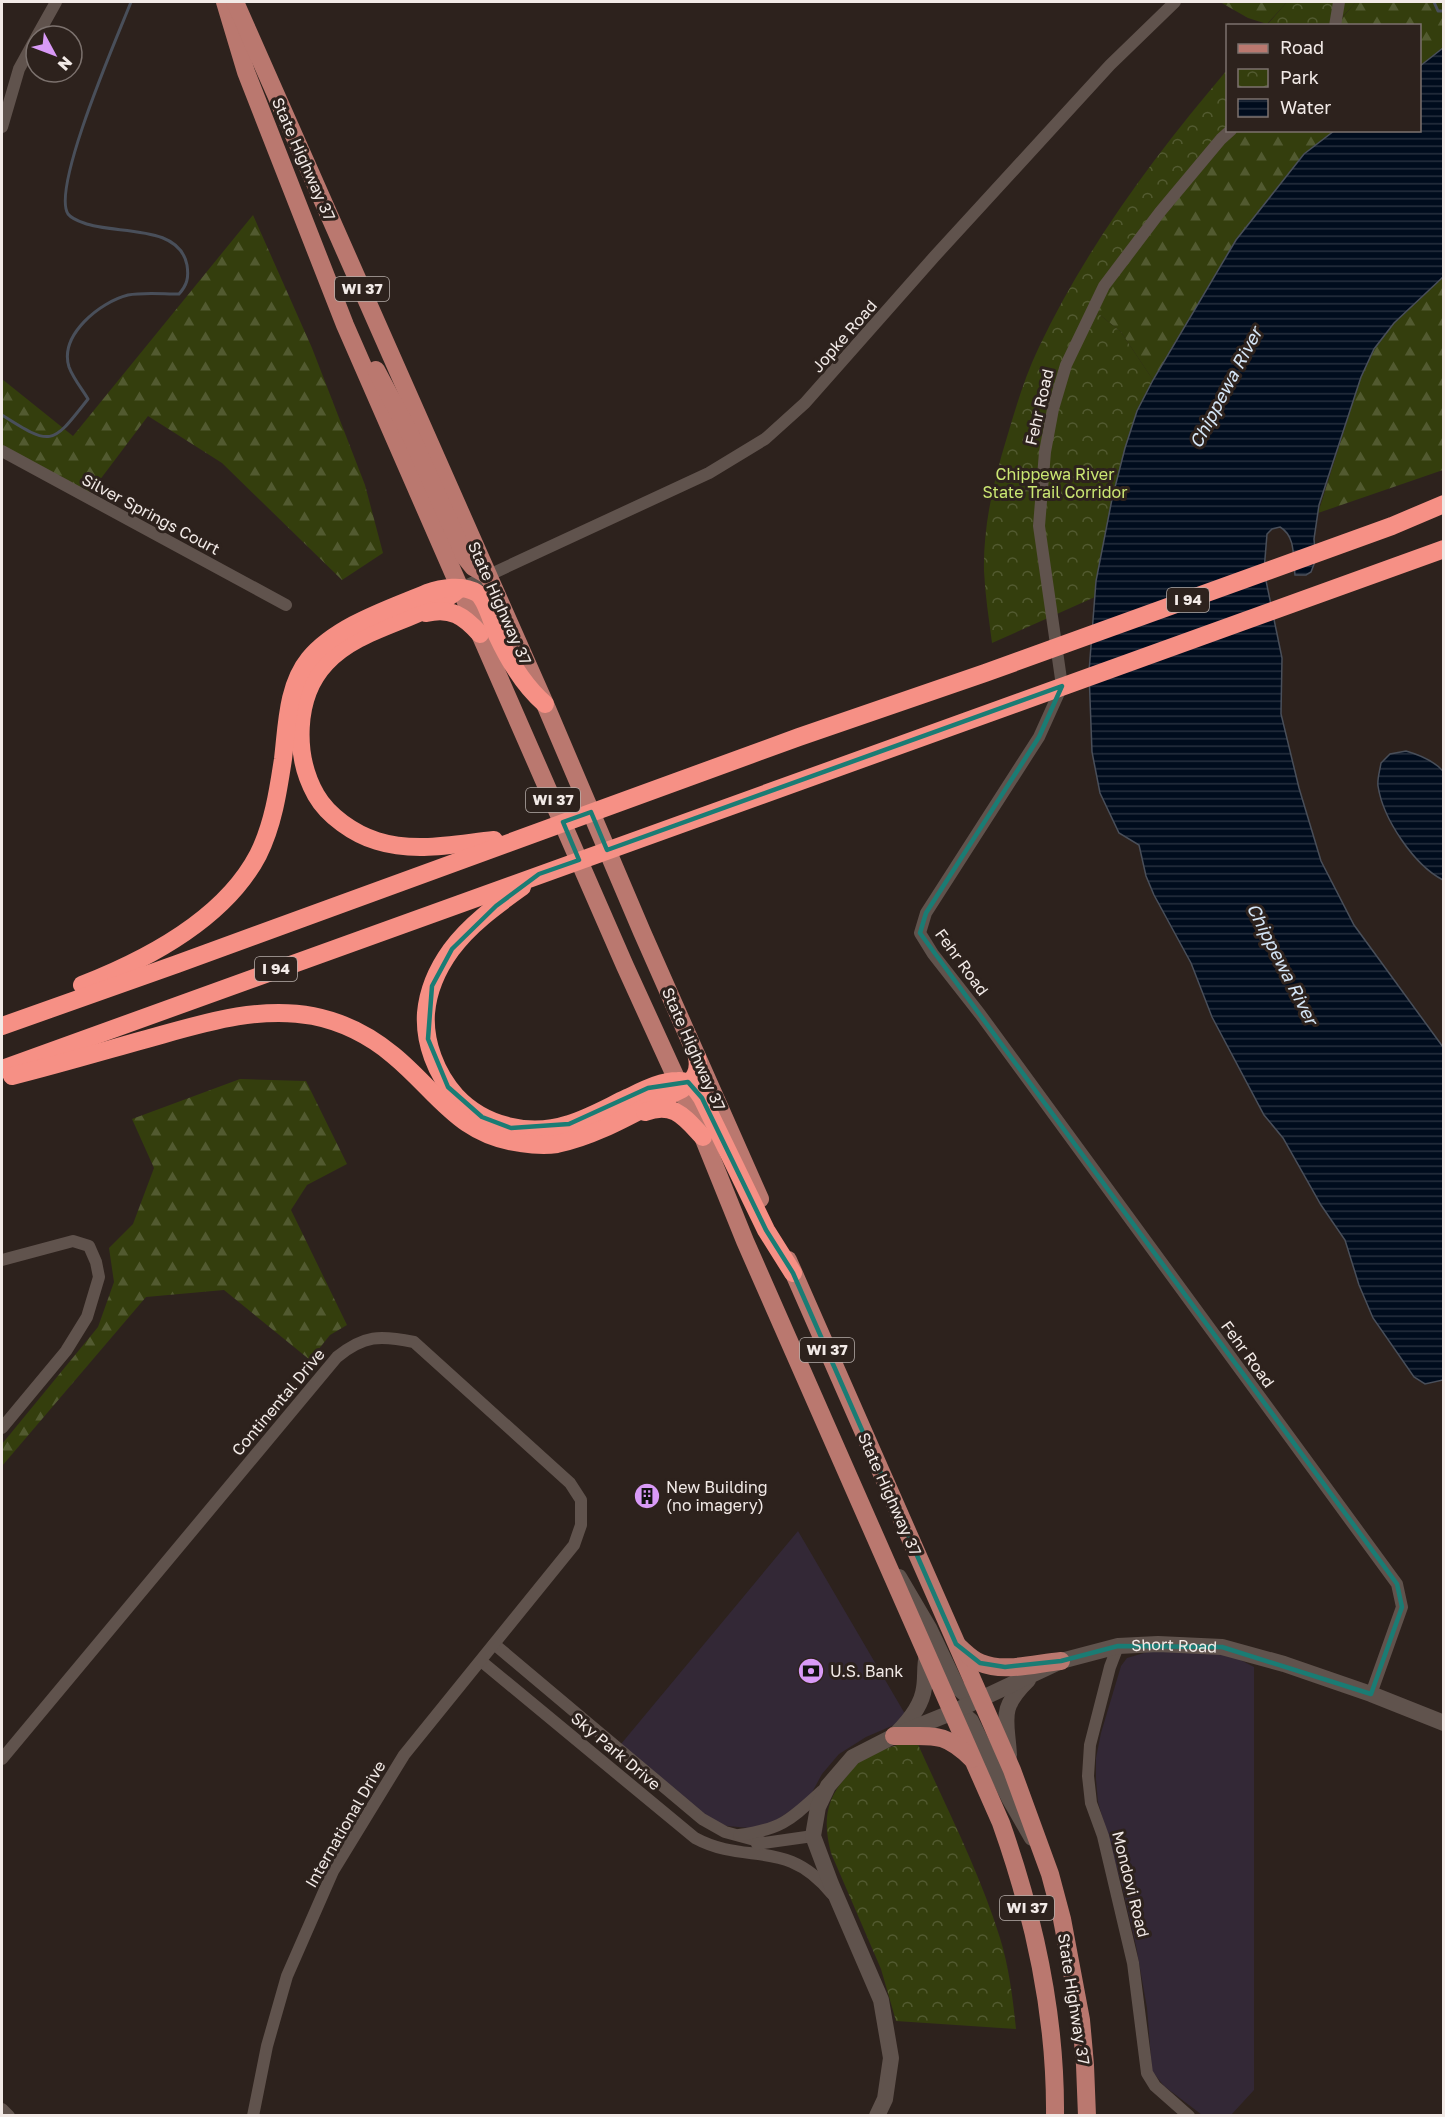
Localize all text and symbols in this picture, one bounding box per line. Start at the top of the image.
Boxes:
north arrow [24,24,84,84]
legend [1226,24,1421,132]
text: Road [1280,36,1324,58]
text: N [54,53,77,75]
text: Park [1280,66,1319,88]
street label: State Highway 37 [268,94,340,224]
text: Water [1280,96,1331,118]
road number: WI 37 [335,277,389,301]
street label: Jopke Road [807,296,881,376]
water label: Chippewa River [1184,321,1268,452]
street label: Fehr Road [1020,367,1058,447]
park label: Chippewa River State Trail Corridor [983,464,1127,502]
street label: Silver Springs Court [79,469,223,559]
street label: State Highway 37 [464,538,536,668]
road number: I 94 [1167,588,1209,612]
road number: WI 37 [526,788,580,812]
water label: Chippewa River [1243,899,1324,1031]
street label: Fehr Road [931,925,993,999]
road number: I 94 [255,957,297,981]
street label: State Highway 37 [658,984,730,1114]
street label: Fehr Road [1217,1317,1279,1391]
road number: WI 37 [800,1338,854,1362]
street label: Continental Drive [227,1344,329,1460]
street label: State Highway 37 [854,1429,926,1559]
place label: New Building (no imagery) [666,1477,768,1515]
building icon: New Building (no imagery) [632,1481,662,1511]
street label: Short Road [1131,1634,1218,1657]
bank icon: U.S. Bank [796,1656,826,1686]
place label: U.S. Bank [830,1661,903,1681]
street label: Sky Park Drive [567,1708,665,1794]
street label: International Drive [301,1757,389,1891]
street label: Mondovi Road [1108,1829,1154,1939]
road number: WI 37 [1000,1896,1054,1920]
street label: State Highway 37 [1054,1932,1094,2066]

